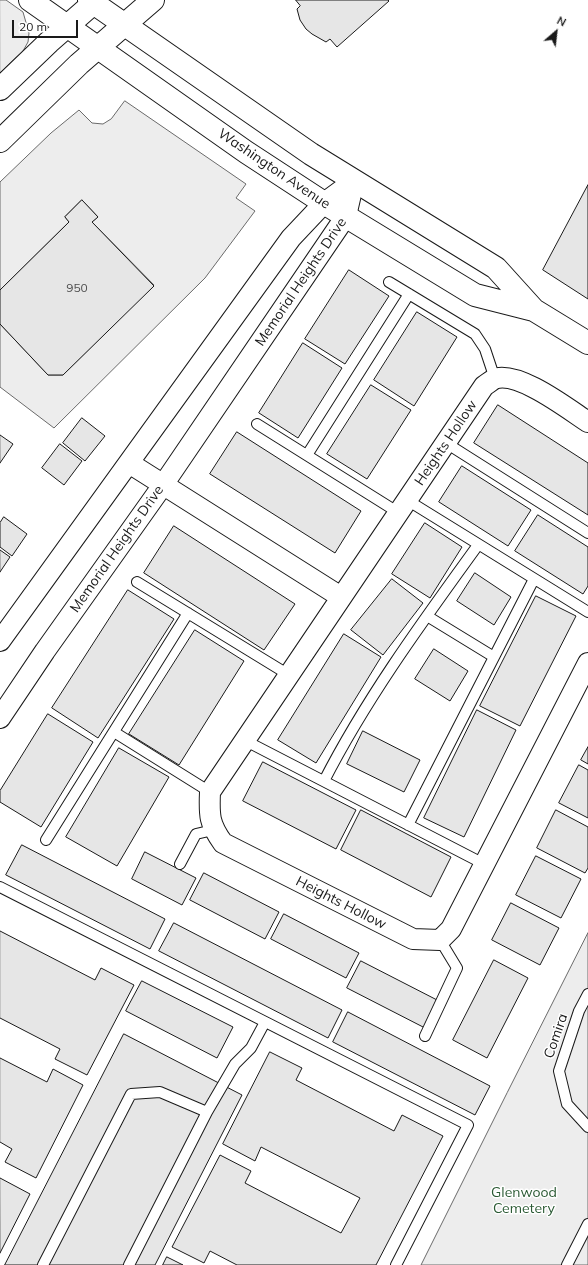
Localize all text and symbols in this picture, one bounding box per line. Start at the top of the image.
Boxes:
scale bar [14,12,80,38]
north arrow [536,12,576,52]
text: N [555,13,569,30]
text: 20 m [19,19,47,34]
street label: Washington Avenue [215,125,333,213]
street label: Memorial Heights Drive [252,215,350,349]
house number: 950 [66,281,88,295]
street label: Heights Hollow [411,397,481,489]
street label: Memorial Heights Drive [67,482,167,616]
street label: Heights Hollow [293,873,389,933]
street label: Comira [541,1011,571,1061]
park label: Glenwood Cemetery [491,1185,557,1218]

